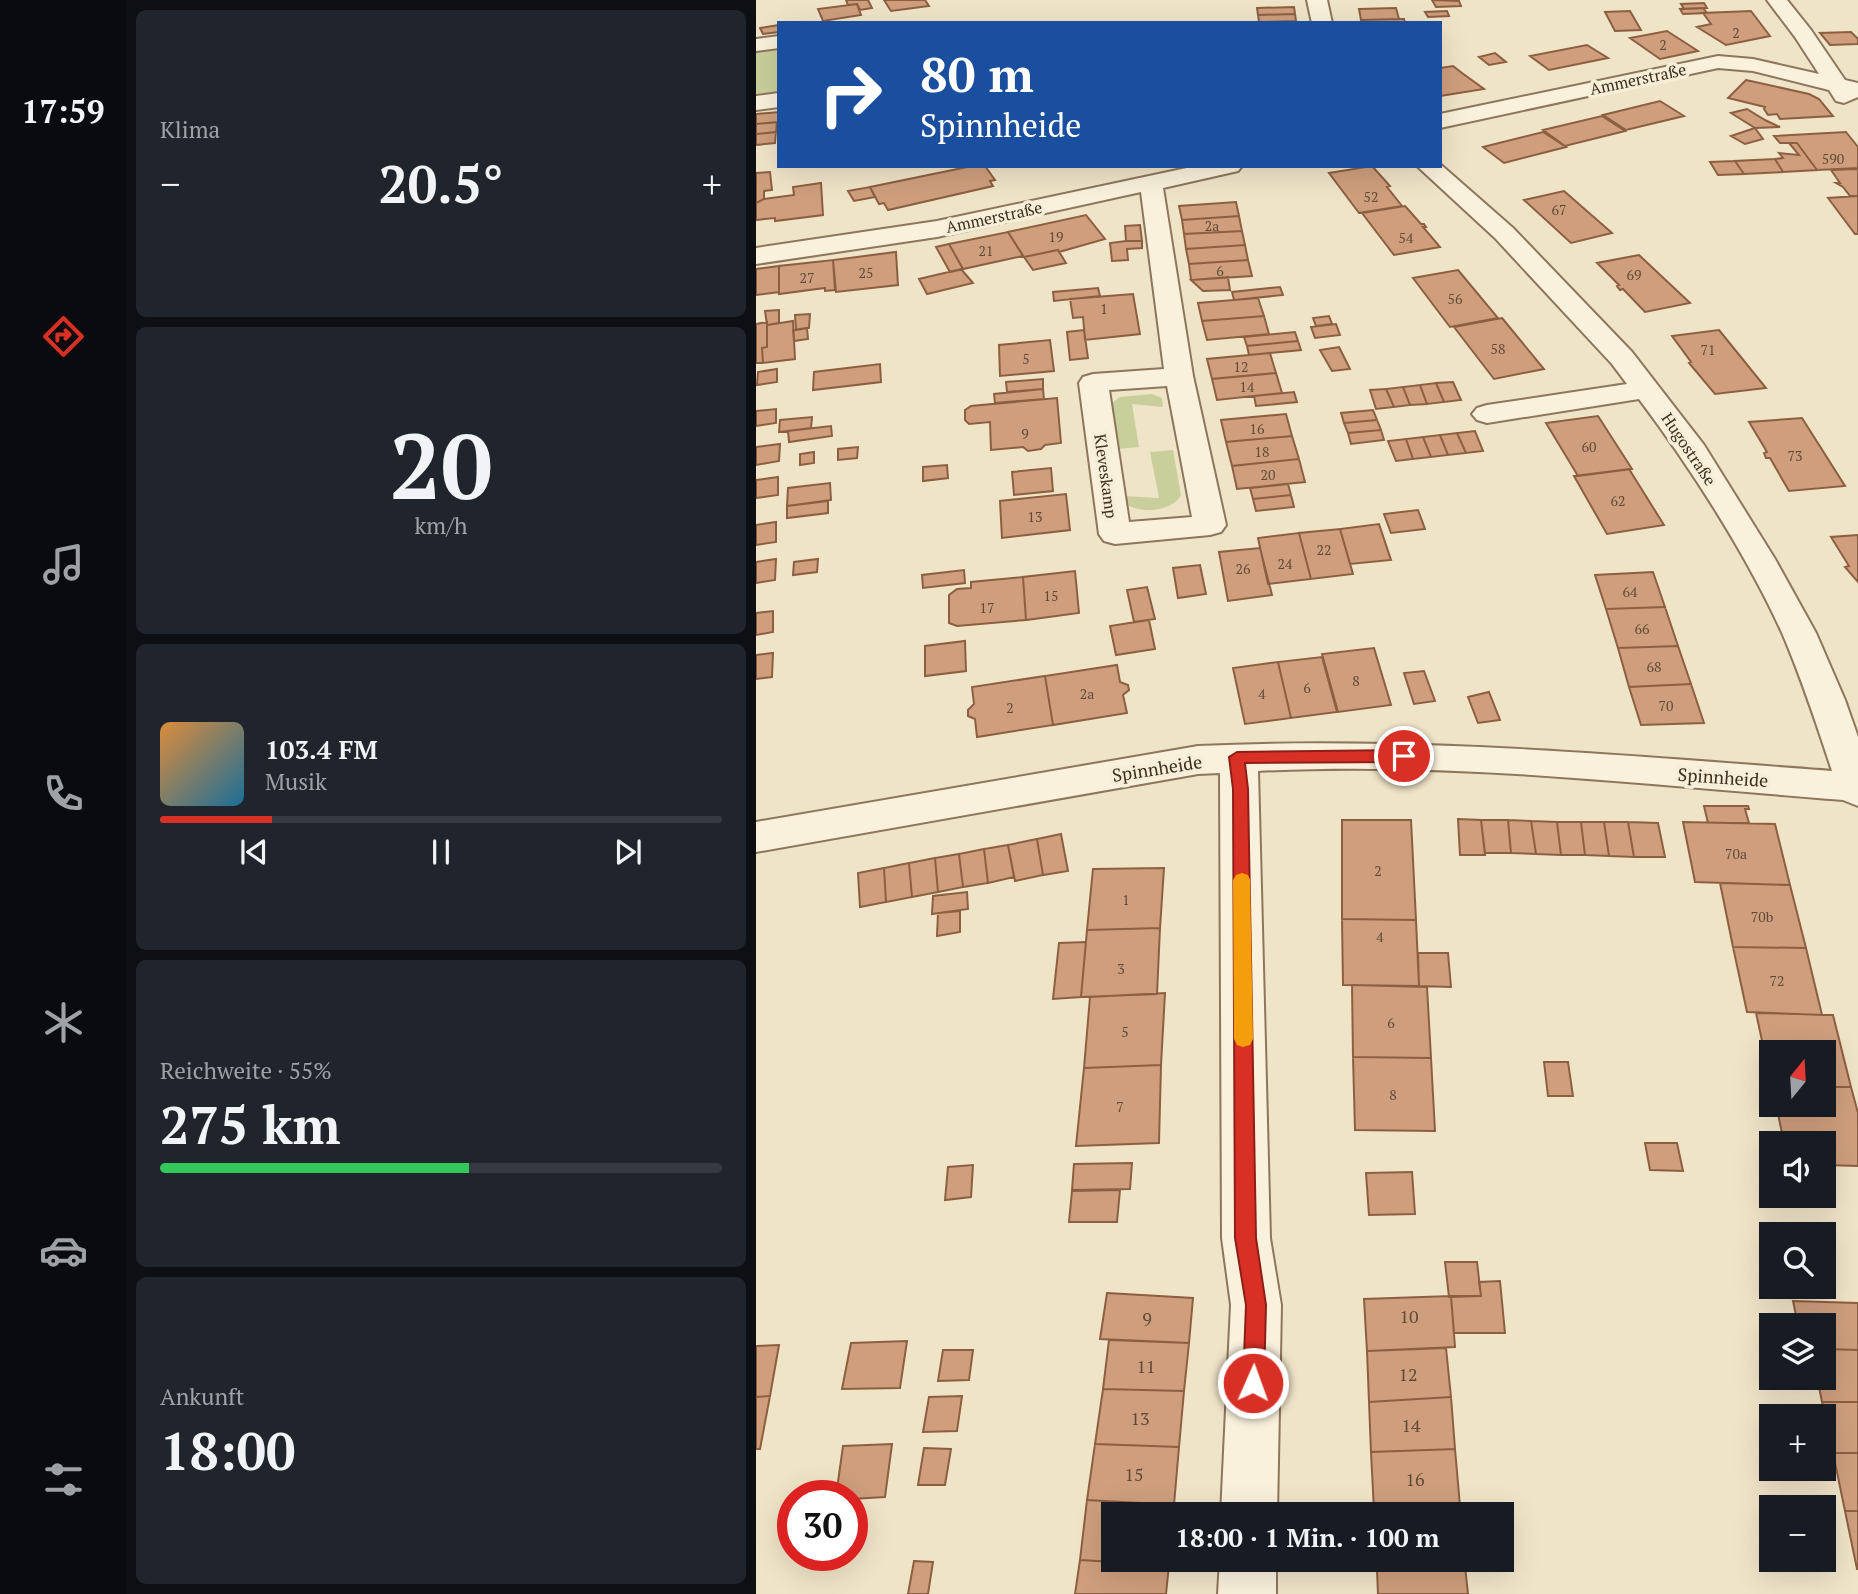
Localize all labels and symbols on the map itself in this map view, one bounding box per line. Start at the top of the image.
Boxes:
house number: 2 [1732,23,1740,42]
house number: 2 [1659,35,1667,54]
street label: Ammerstraße [1588,58,1688,100]
house number: 590 [1822,149,1844,168]
house number: 52 [1364,187,1378,206]
street label: Ammerstraße [944,196,1044,238]
house number: 67 [1552,200,1566,219]
house number: 2a [1205,216,1219,235]
house number: 19 [1049,227,1063,246]
house number: 54 [1399,228,1414,247]
house number: 21 [979,241,993,260]
house number: 6 [1216,261,1224,280]
house number: 25 [859,263,873,282]
house number: 69 [1627,265,1641,284]
house number: 27 [800,268,814,287]
house number: 56 [1448,289,1463,308]
house number: 1 [1100,299,1108,318]
house number: 58 [1491,339,1505,358]
house number: 71 [1701,340,1715,359]
house number: 5 [1022,349,1030,368]
house number: 12 [1234,357,1248,376]
house number: 14 [1240,377,1255,396]
street label: Hugostraße [1657,408,1721,490]
house number: 16 [1250,419,1265,438]
house number: 9 [1021,424,1029,443]
street label: Kleveskamp [1089,432,1123,520]
house number: 60 [1582,437,1596,456]
house number: 18 [1255,442,1269,461]
house number: 73 [1788,446,1802,465]
house number: 20 [1261,465,1275,484]
house number: 62 [1611,491,1625,510]
house number: 13 [1028,507,1042,526]
house number: 22 [1317,540,1331,559]
house number: 24 [1278,554,1293,573]
house number: 26 [1236,559,1251,578]
house number: 64 [1623,582,1638,601]
house number: 15 [1044,586,1058,605]
house number: 17 [980,598,994,617]
house number: 66 [1635,619,1650,638]
house number: 68 [1647,657,1661,676]
house number: 8 [1352,671,1360,690]
house number: 6 [1303,678,1311,697]
house number: 2a [1080,684,1094,703]
house number: 4 [1258,684,1266,703]
house number: 70 [1659,696,1673,715]
house number: 2 [1006,698,1014,717]
pin [1374,726,1434,786]
street label: Spinnheide [1110,749,1204,787]
street label: Spinnheide [1677,762,1769,792]
house number: 70a [1725,844,1747,863]
house number: 2 [1374,861,1382,880]
house number: 1 [1122,890,1130,909]
house number: 70b [1751,907,1774,926]
house number: 4 [1376,927,1384,946]
house number: 3 [1117,959,1125,978]
house number: 72 [1770,971,1784,990]
house number: 6 [1387,1013,1395,1032]
house number: 5 [1121,1022,1129,1041]
north arrow [1759,1040,1836,1116]
house number: 8 [1389,1085,1397,1104]
house number: 7 [1116,1097,1124,1116]
house number: 10 [1399,1304,1419,1328]
house number: 9 [1142,1306,1152,1330]
position arrow [1216,1346,1290,1420]
house number: 11 [1136,1354,1156,1378]
house number: 12 [1398,1362,1418,1386]
house number: 13 [1130,1406,1150,1430]
house number: 14 [1401,1413,1421,1437]
house number: 15 [1124,1462,1144,1486]
house number: 16 [1405,1467,1425,1491]
speed limit sign: 30 [777,1480,868,1571]

